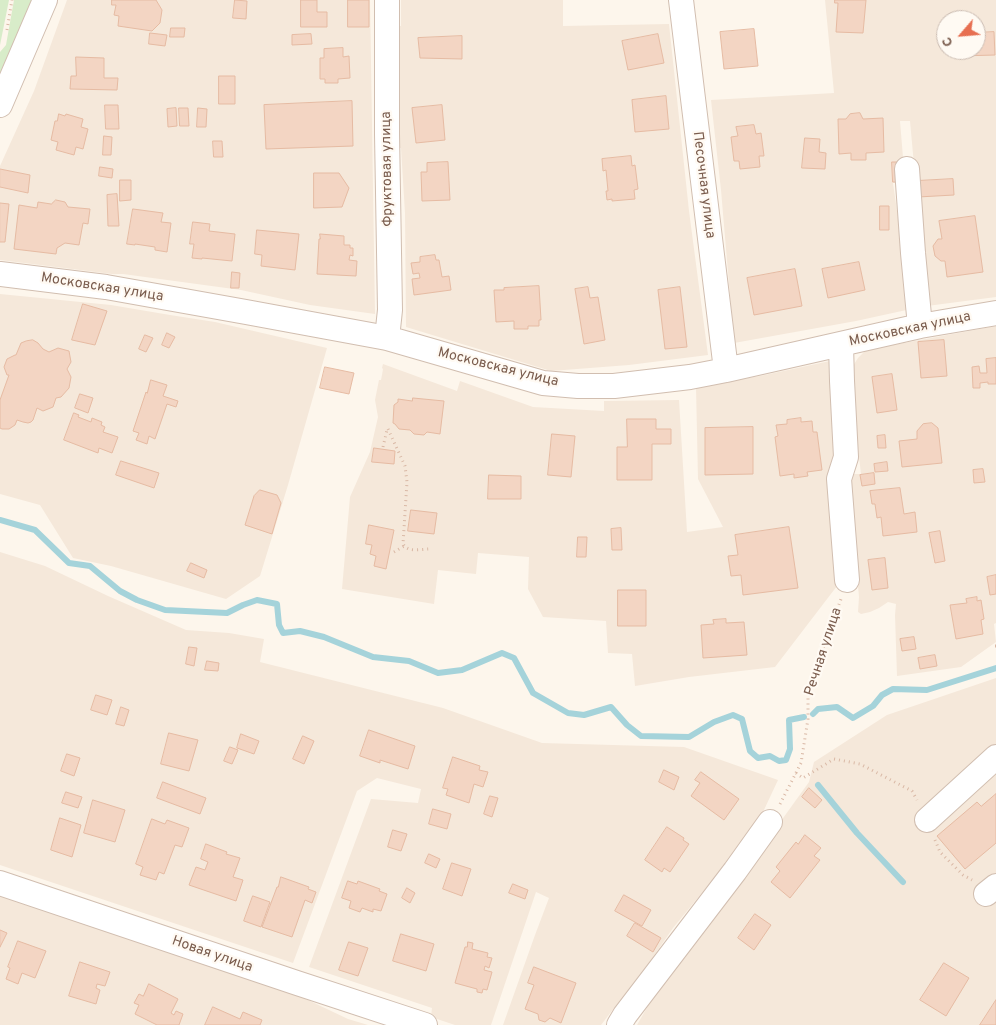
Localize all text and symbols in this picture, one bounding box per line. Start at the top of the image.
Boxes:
north arrow [936,10,986,60]
text: С [938,34,958,49]
street label: Фруктовая улица [379,111,397,227]
street label: Песочная улица [688,131,718,239]
street label: Московская улица [40,270,164,306]
street label: Московская улица [848,309,972,351]
street label: Московская улица [436,345,560,391]
street label: Речная улица [802,606,846,698]
street label: Новая улица [169,933,255,977]

